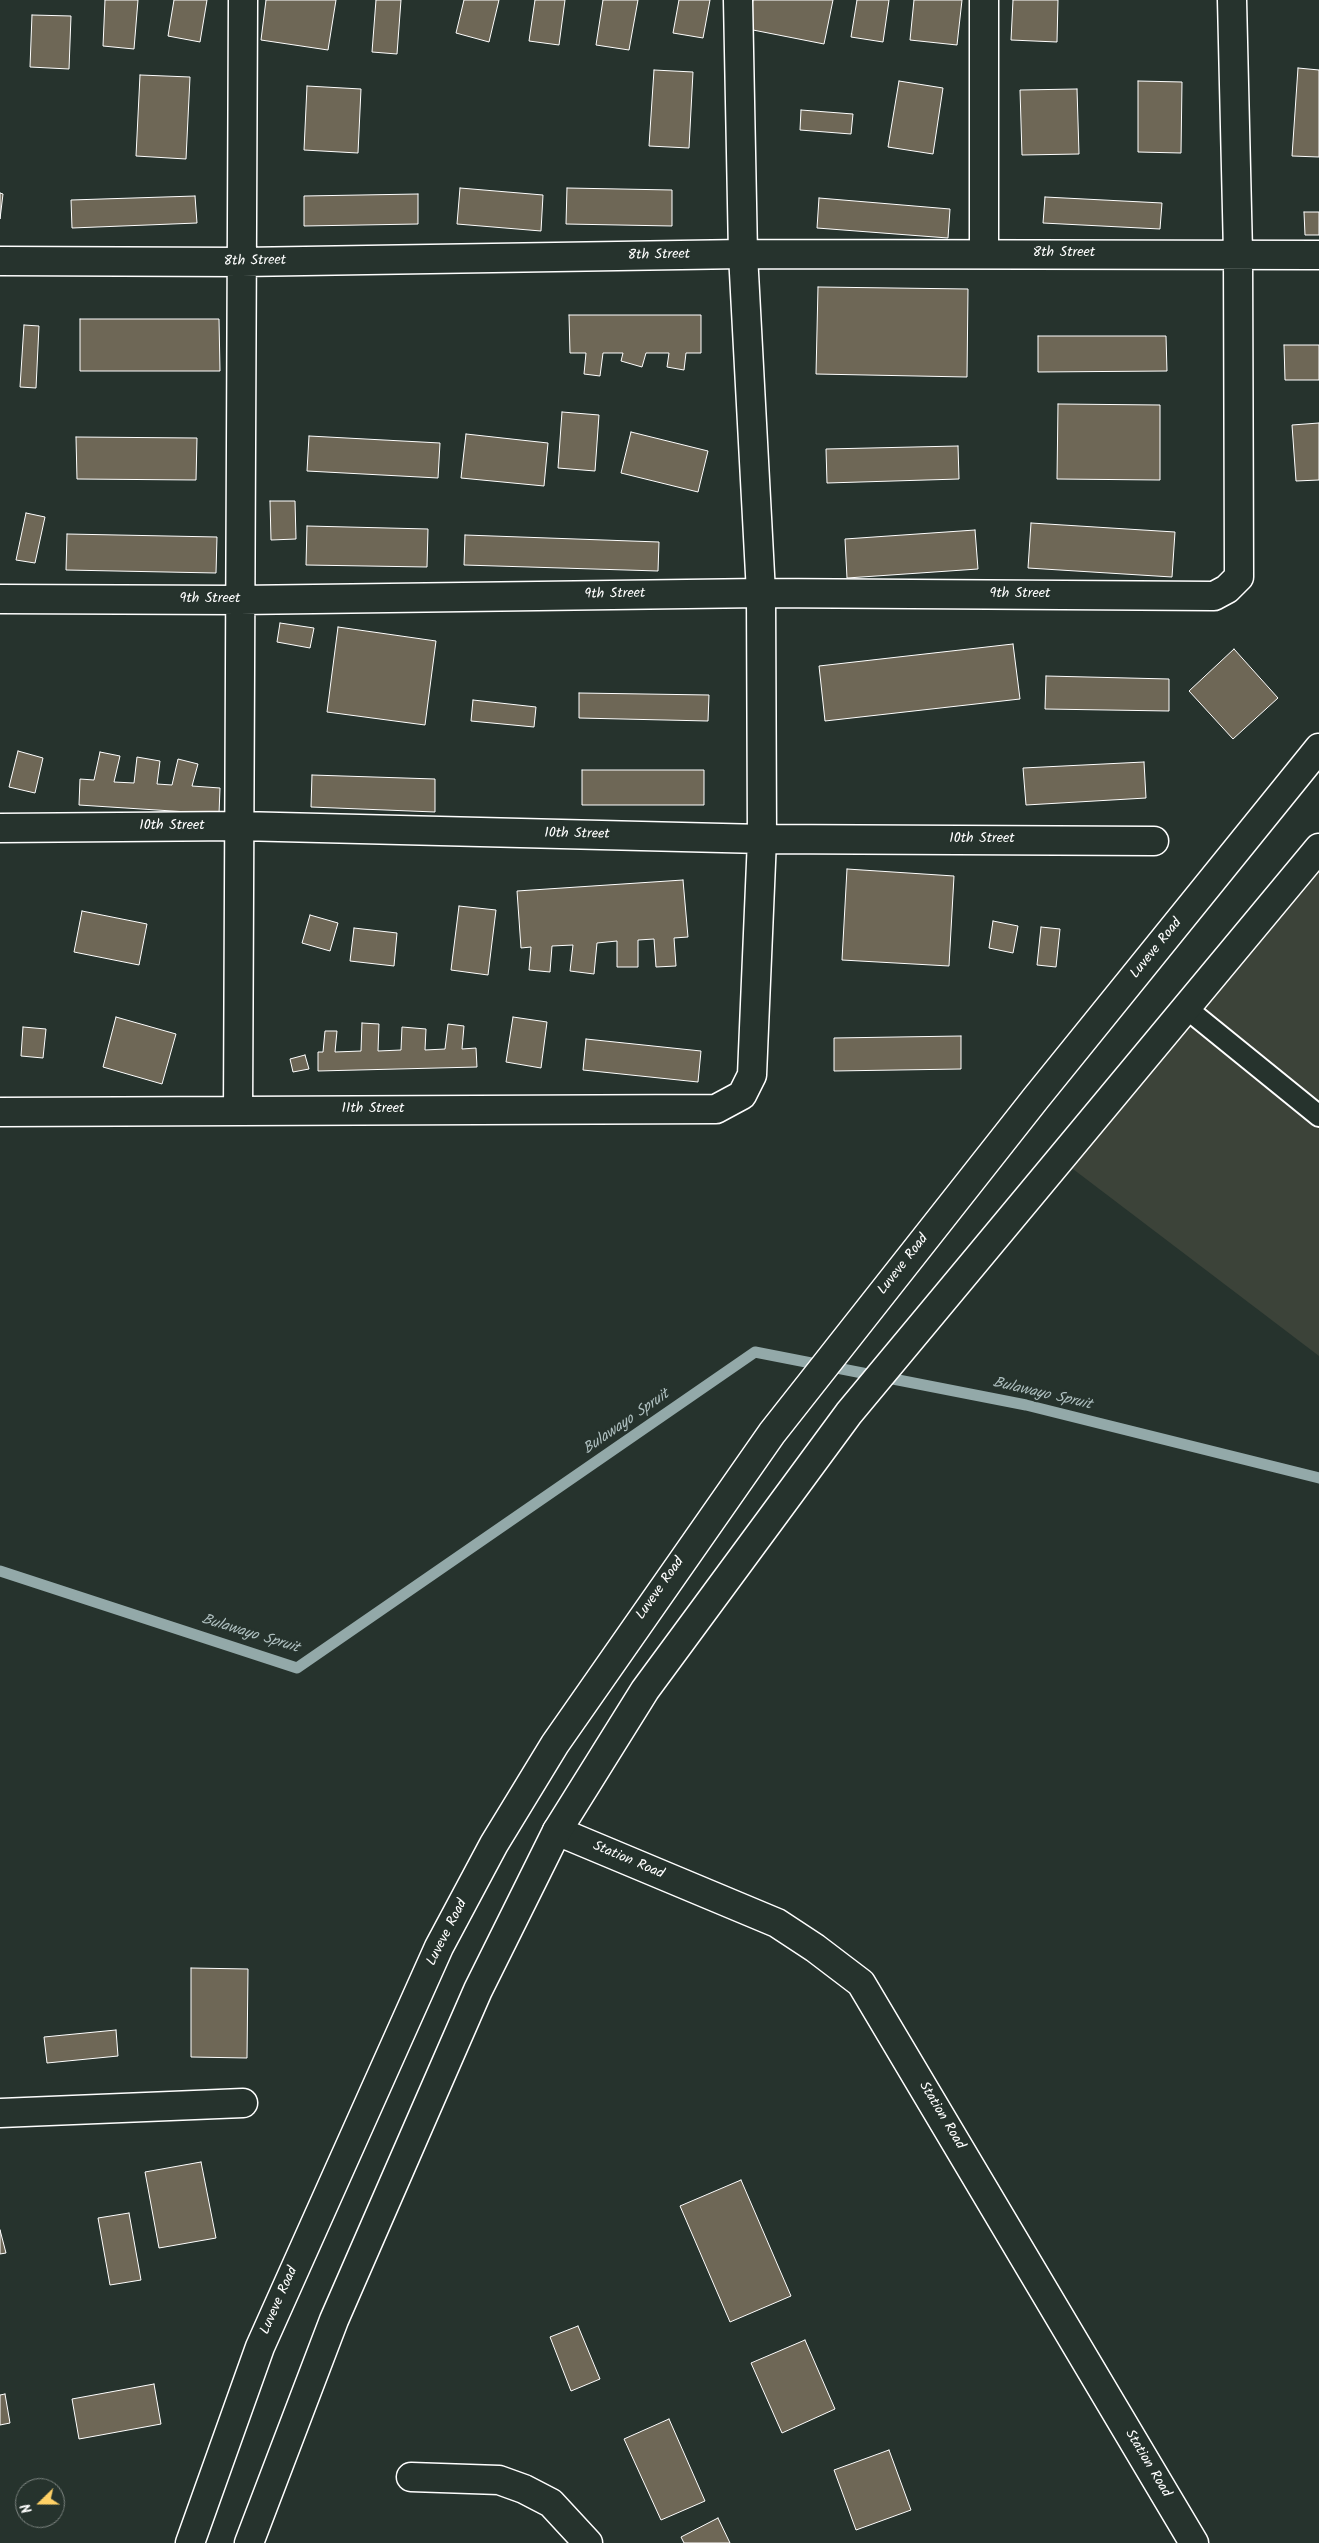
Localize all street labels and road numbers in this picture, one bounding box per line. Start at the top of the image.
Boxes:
street label: 8th Street [1033,246,1095,262]
street label: 8th Street [628,247,690,265]
street label: 8th Street [224,253,286,271]
street label: 9th Street [584,586,646,604]
street label: 9th Street [990,587,1050,603]
street label: 9th Street [180,592,240,608]
street label: 10th Street [139,819,205,835]
street label: 10th Street [544,826,610,844]
street label: 10th Street [949,832,1015,848]
street label: Luveve Road [1128,916,1186,982]
street label: 11th Street [342,1102,404,1118]
street label: Luveve Road [875,1231,933,1299]
street label: Luveve Road [633,1554,689,1624]
street label: Station Road [590,1838,666,1884]
street label: Luveve Road [424,1897,472,1969]
street label: Station Road [914,2079,968,2153]
street label: Luveve Road [258,2264,302,2338]
street label: Station Road [1120,2427,1174,2501]

